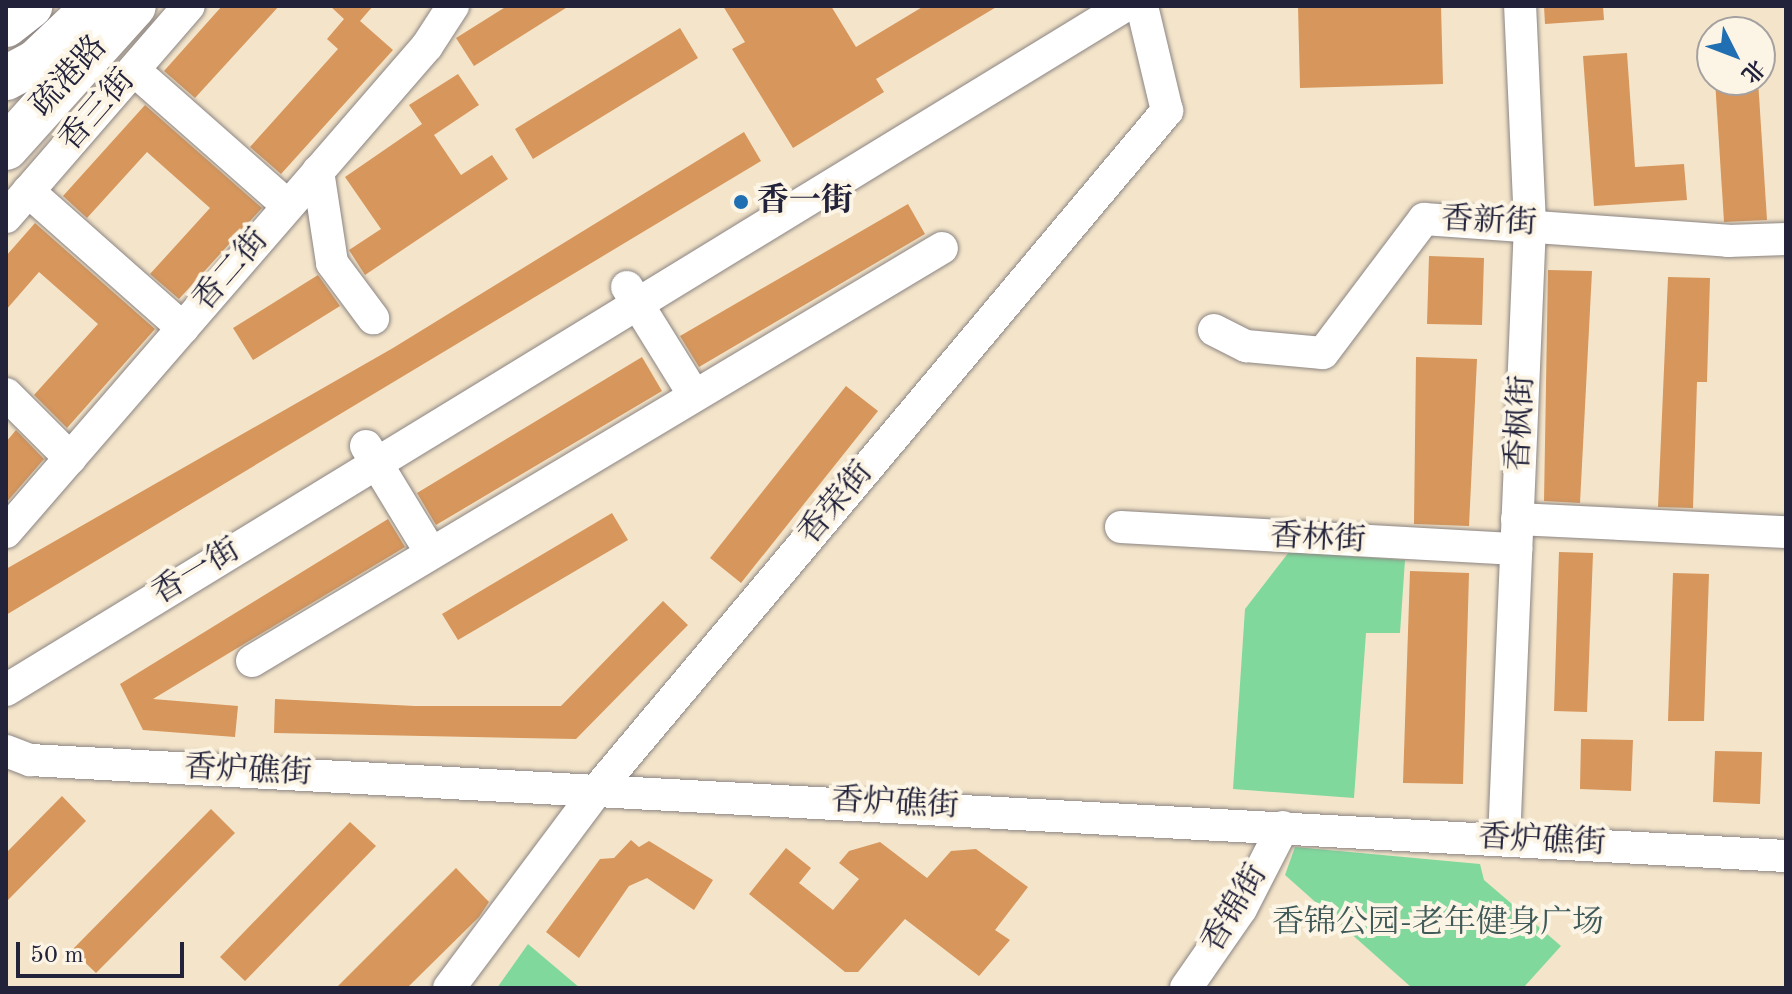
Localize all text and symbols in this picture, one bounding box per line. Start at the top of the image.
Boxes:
north arrow [1696,16,1776,96]
street label: 疏港路 [24,28,116,126]
text: 北 [1737,55,1768,86]
street label: 香三街 [52,62,144,160]
place label: 香一街 [757,183,853,221]
marker: 香一街 [732,193,750,211]
street label: 香新街 [1440,201,1538,245]
street label: 香二街 [186,222,278,320]
street label: 香枫街 [1500,374,1544,472]
street label: 香荣街 [791,455,883,553]
street label: 香林街 [1269,518,1367,562]
street label: 香一街 [146,532,248,614]
street label: 香炉礁街 [183,749,313,795]
street label: 香炉礁街 [830,782,960,828]
street label: 香炉礁街 [1477,819,1607,865]
street label: 香锦街 [1195,858,1277,960]
park label: 香锦公园-老年健身广场 [1272,905,1604,943]
scale bar [20,926,188,976]
text: 50 m [30,944,84,968]

